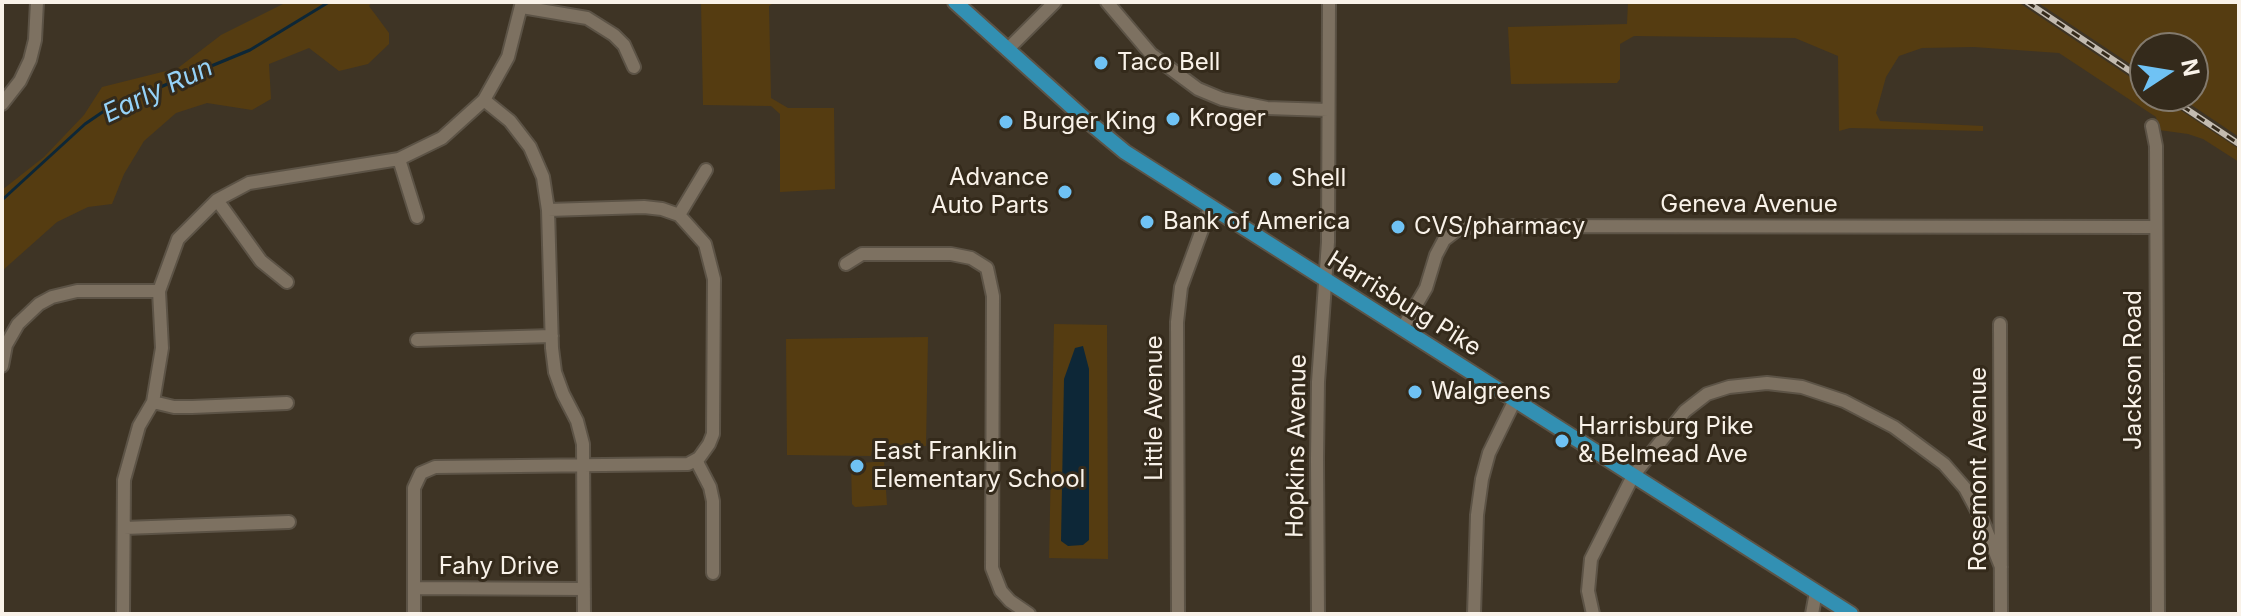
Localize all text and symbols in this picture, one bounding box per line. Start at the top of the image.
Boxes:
north arrow [2129,32,2209,112]
place label: Taco Bell [1117,49,1220,77]
water label: Early Run [98,52,218,130]
marker: Taco Bell [1092,54,1110,72]
text: N [2176,57,2205,78]
place label: Kroger [1189,105,1266,133]
place label: Burger King [1022,108,1156,136]
marker: Kroger [1164,110,1182,128]
marker: Burger King [997,113,1015,131]
place label: Advance Auto Parts [931,164,1049,220]
place label: Shell [1291,165,1346,193]
marker: Shell [1266,170,1284,188]
marker: Advance Auto Parts [1056,183,1074,201]
street label: Geneva Avenue [1660,191,1838,219]
place label: Bank of America [1163,208,1351,236]
marker: Bank of America [1138,213,1156,231]
place label: CVS/pharmacy [1414,213,1585,241]
marker: CVS/pharmacy [1389,218,1407,236]
street label: Harrisburg Pike [1322,245,1486,363]
street label: Jackson Road [2120,290,2148,450]
street label: Little Avenue [1141,335,1169,481]
street label: Hopkins Avenue [1281,354,1313,538]
street label: Rosemont Avenue [1965,367,1993,571]
place label: Walgreens [1431,378,1551,406]
marker: Walgreens [1406,383,1424,401]
place label: Harrisburg Pike & Belmead Ave [1578,413,1753,469]
marker: Harrisburg Pike & Belmead Ave [1553,432,1571,450]
place label: East Franklin Elementary School [873,438,1085,494]
marker: East Franklin Elementary School [848,457,866,475]
street label: Fahy Drive [439,553,559,581]

